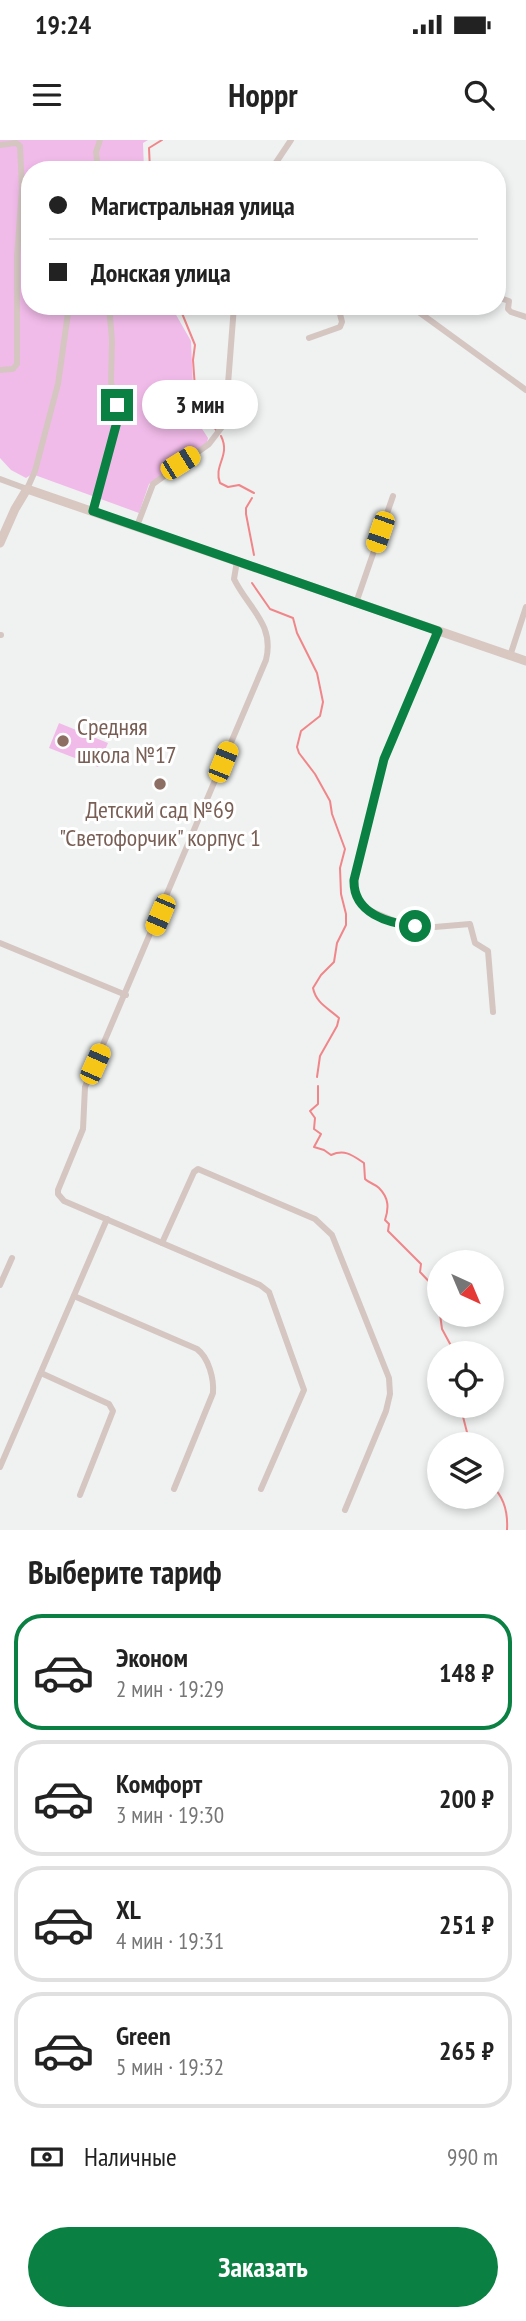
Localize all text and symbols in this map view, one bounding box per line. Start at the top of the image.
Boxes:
text: 19:24 [35,8,91,41]
text: Hoppr [228,74,298,116]
icon: menu [28,76,66,114]
icon: search [460,76,498,114]
text: Магистральная улица [91,189,295,222]
text: Донская улица [91,256,231,289]
callout: 3 мин [142,380,257,430]
route end [101,389,133,421]
text: 3 мин [175,390,225,419]
car [157,443,204,483]
car [364,509,397,555]
place label: Средняя школа №17 [77,711,177,770]
marker: Средняя школа №17 [55,733,71,749]
car [206,739,241,785]
marker: Детский сад №69 "Светофорчик" корпус 1 [152,776,168,792]
place label: Детский сад №69 "Светофорчик" корпус 1 [59,794,261,853]
car [143,892,178,938]
route start [399,910,431,942]
car [77,1041,114,1087]
north arrow [427,1250,504,1326]
map controls [427,1250,504,1509]
button: locate [427,1341,504,1418]
button: layers [427,1432,504,1509]
text: Выберите тариф [28,1551,222,1593]
icon: car [32,1641,95,1704]
text: Эконом [116,1641,188,1674]
text: 148 ₽ [439,1656,494,1689]
text: 2 мин · 19:29 [116,1674,224,1703]
icon: car [32,1767,95,1830]
text: Комфорт [116,1767,202,1800]
text: 200 ₽ [439,1782,494,1815]
text: 3 мин · 19:30 [116,1800,224,1829]
icon: car [32,1893,95,1956]
text: XL [116,1893,141,1926]
text: 251 ₽ [439,1908,494,1941]
text: 4 мин · 19:31 [116,1926,224,1955]
icon: car [32,2019,95,2082]
text: Green [116,2019,171,2052]
text: 265 ₽ [439,2034,494,2067]
text: 5 мин · 19:32 [116,2052,224,2081]
icon: cash [28,2138,66,2176]
text: Наличные [84,2140,177,2173]
text: 990 m [447,2142,498,2171]
button: Заказать [28,2227,498,2307]

